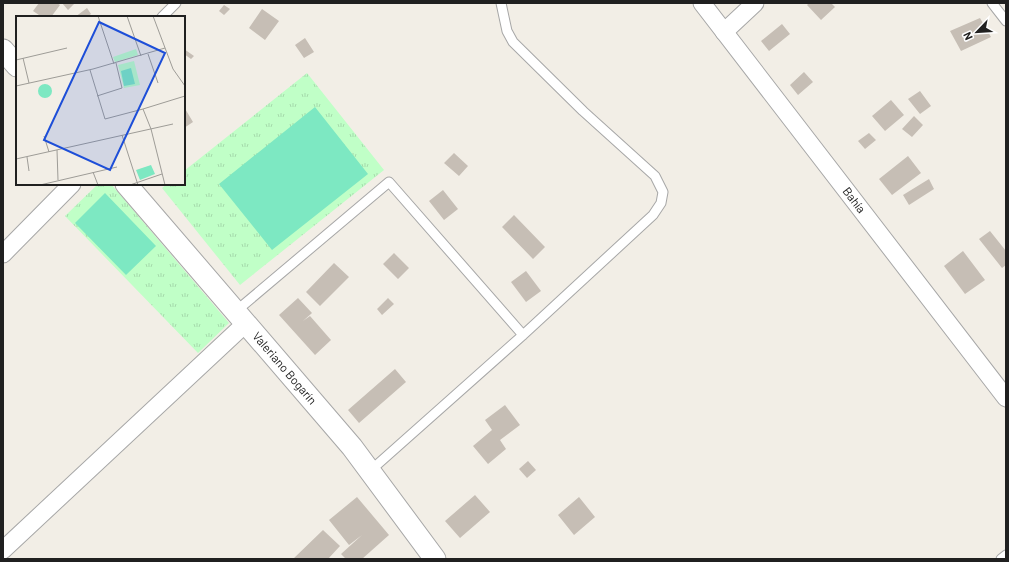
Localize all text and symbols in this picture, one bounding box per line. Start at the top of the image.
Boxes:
north arrow [957,12,997,52]
inset map [16,16,185,185]
text: N [960,30,975,43]
street label: Bahía [840,184,869,215]
street label: Valeriano Bogarín [250,329,320,407]

